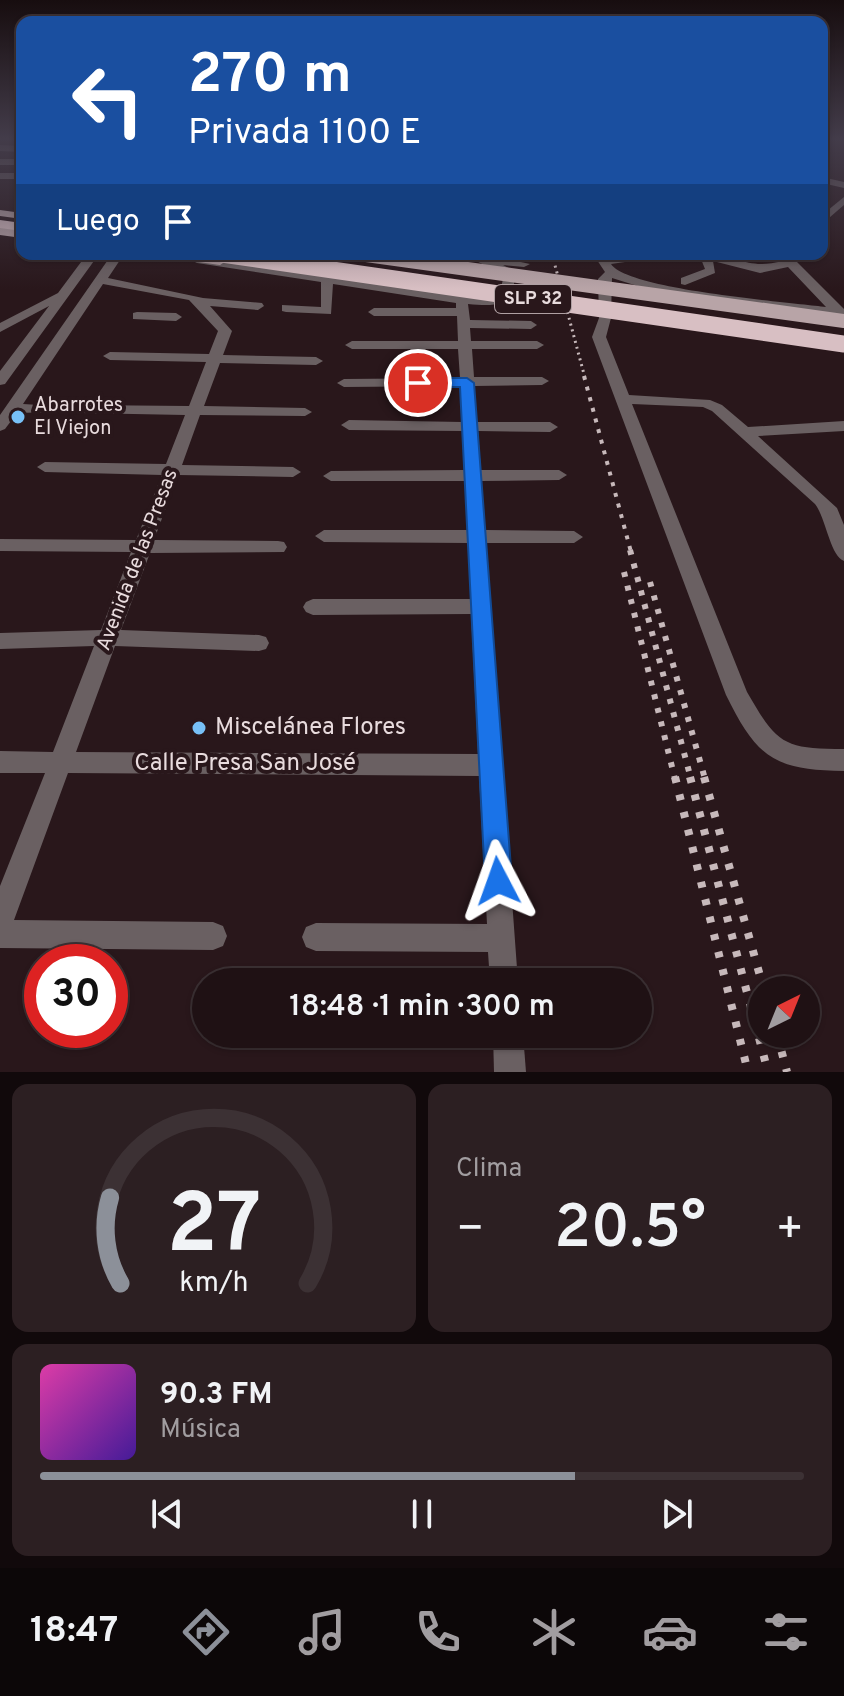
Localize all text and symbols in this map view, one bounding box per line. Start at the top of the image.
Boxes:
text: 270 m [188,42,352,112]
icon: left [56,48,160,152]
text: Privada 1100 E [188,111,421,157]
icon: arrive [156,200,200,244]
text: Luego [56,204,140,241]
road number: SLP 32 [495,285,571,313]
pin [384,349,452,417]
icon: arrive [396,361,440,405]
place label: Abarrotes El Viejon [34,393,123,442]
marker: Abarrotes El Viejon [9,408,27,426]
street label: Avenida de las Presas [91,465,185,655]
place label: Miscelánea Flores [215,713,406,743]
marker: Miscelánea Flores [190,719,208,737]
street label: Calle Presa San José [134,749,356,779]
position arrow [456,839,540,923]
speed limit sign: 30 [24,944,128,1048]
north arrow [748,976,820,1048]
map controls [748,976,820,1048]
text: 18:48 · 1 min · 300 m [289,989,555,1026]
text: Clima [456,1153,522,1186]
text: 27 [167,1177,261,1282]
text: 20.5° [554,1193,706,1269]
text: − [456,1203,484,1259]
text: + [776,1203,804,1259]
text: km/h [179,1266,249,1302]
text: 90.3 FM [160,1377,273,1414]
text: Música [160,1414,241,1447]
icon: previous [145,1492,189,1536]
icon: pause [400,1492,444,1536]
icon: next [655,1492,699,1536]
icon: directions [178,1604,234,1660]
icon: music [294,1604,350,1660]
icon: phone [410,1604,466,1660]
icon: climate [526,1604,582,1660]
icon: car [642,1604,698,1660]
icon: filters [758,1604,814,1660]
text: 18:47 [30,1609,118,1655]

